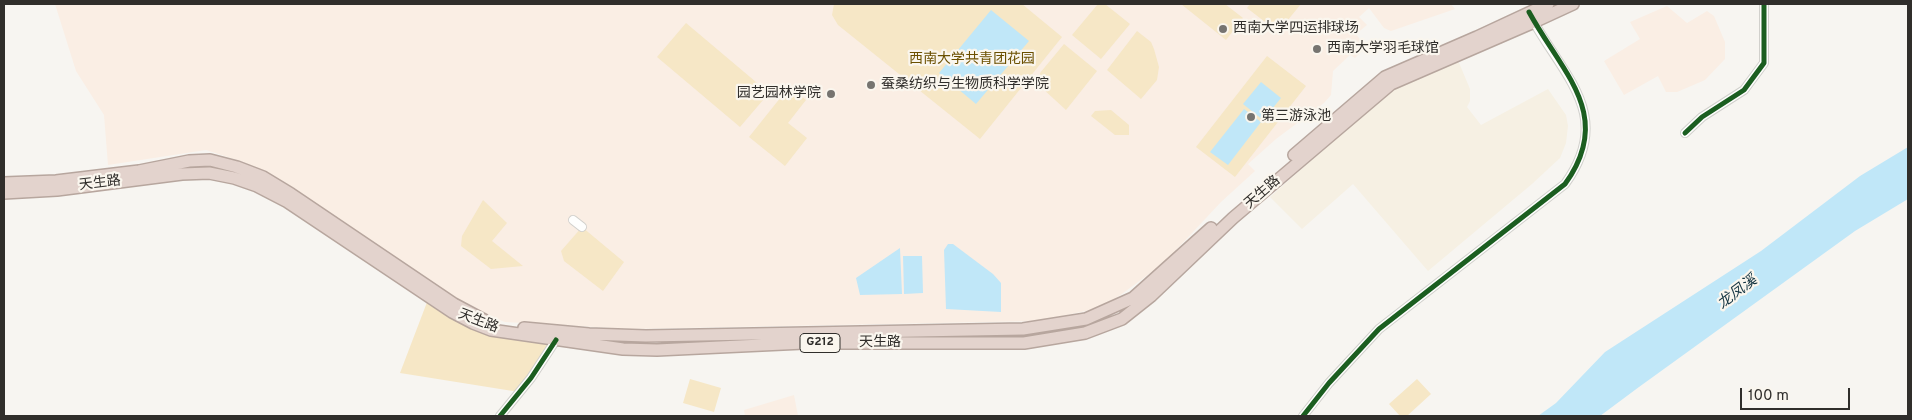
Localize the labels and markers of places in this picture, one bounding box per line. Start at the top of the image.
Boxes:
place label: 西南大学四运排球场 [1233,21,1359,37]
marker: 西南大学四运排球场 [1217,23,1229,35]
place label: 西南大学羽毛球馆 [1327,41,1439,57]
marker: 西南大学羽毛球馆 [1311,43,1323,55]
place label: 蚕桑纺织与生物质科学学院 [881,77,1049,93]
marker: 蚕桑纺织与生物质科学学院 [865,79,877,91]
place label: 园艺园林学院 [737,86,821,102]
marker: 园艺园林学院 [825,88,837,100]
place label: 第三游泳池 [1261,109,1331,125]
marker: 第三游泳池 [1245,111,1257,123]

